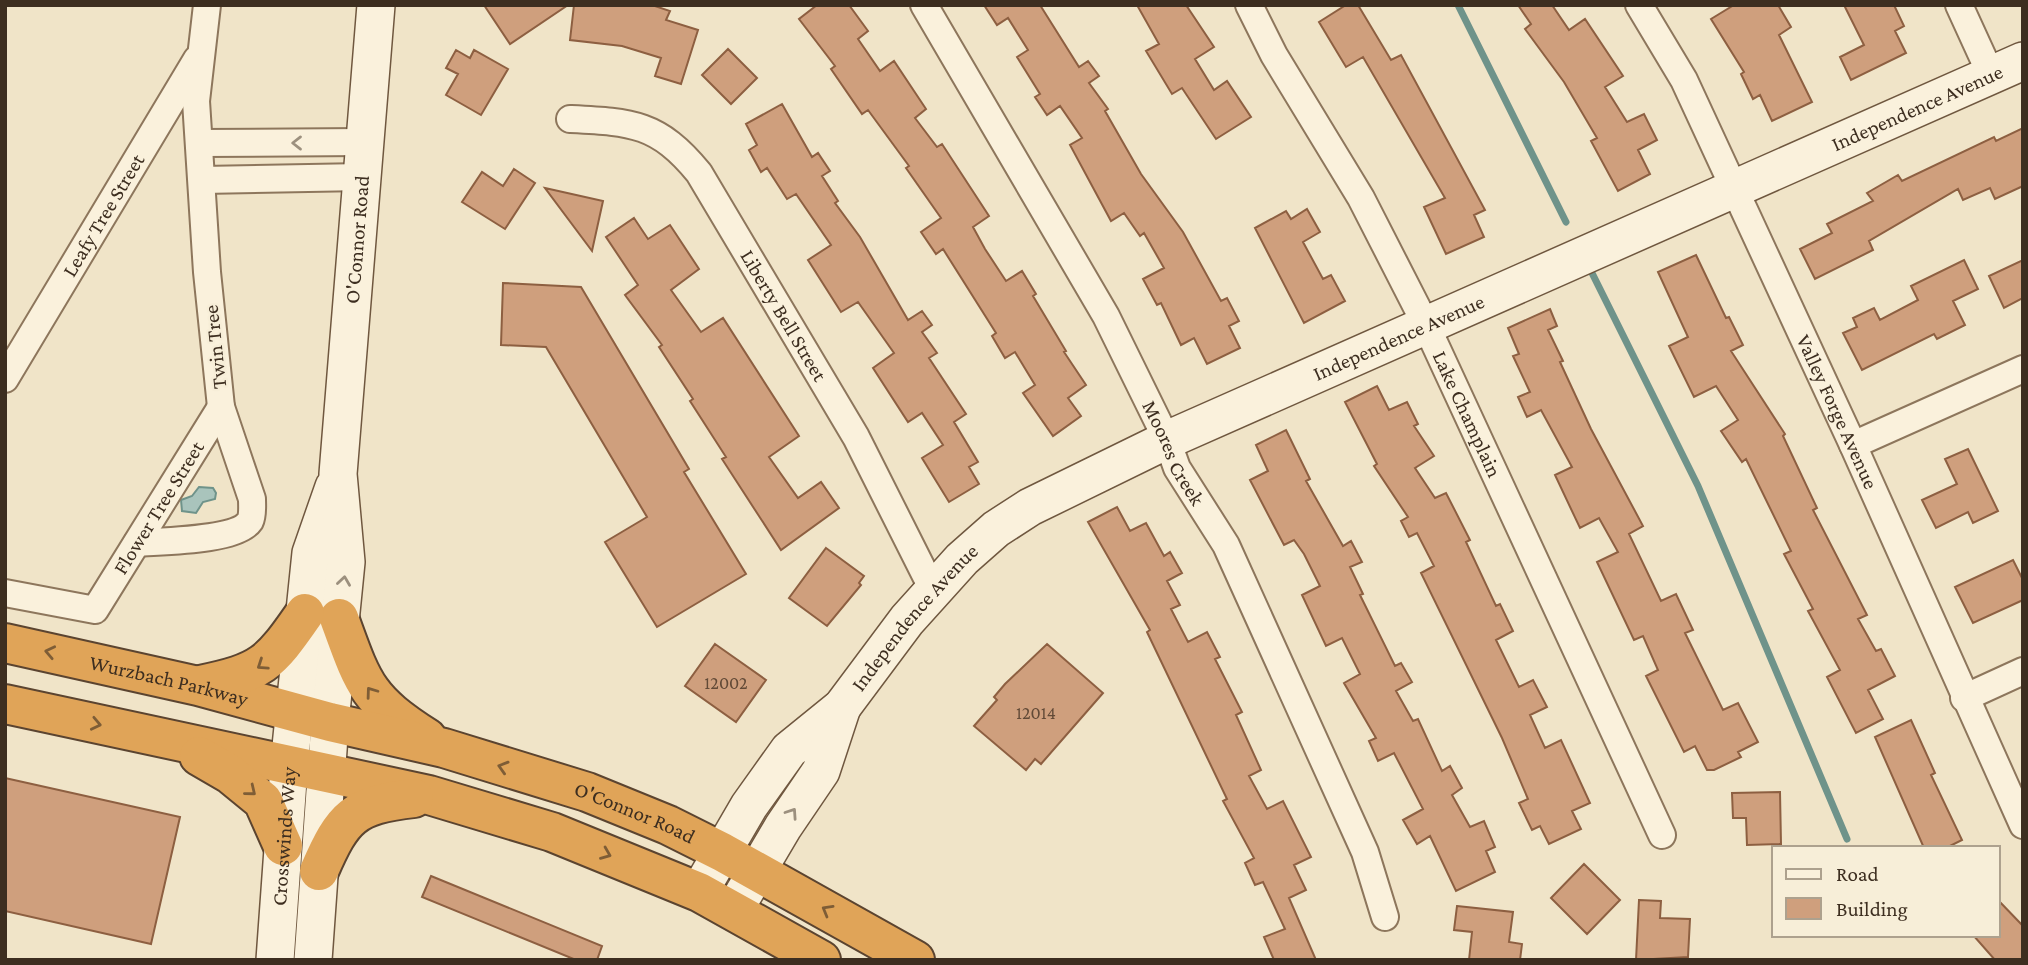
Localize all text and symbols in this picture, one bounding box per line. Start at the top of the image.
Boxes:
street label: Independence Avenue [1828,60,2006,156]
one-way arrow [291,135,302,151]
street label: Leafy Tree Street [57,149,150,281]
street label: O'Connor Road [340,174,374,305]
street label: Liberty Bell Street [735,245,833,386]
street label: Independence Avenue [1309,289,1488,386]
street label: Twin Tree [199,304,231,390]
street label: Valley Forge Avenue [1792,331,1883,493]
street label: Lake Champlain [1428,347,1507,481]
street label: Moores Creek [1137,396,1210,510]
street label: Flower Tree Street [108,436,209,579]
street label: Independence Avenue [846,539,983,696]
one-way arrow [336,576,351,587]
one-way arrow [44,646,56,661]
street label: Wurzbach Parkway [87,650,251,711]
one-way arrow [257,656,270,669]
house number: 12002 [704,673,748,693]
one-way arrow [367,687,379,700]
house number: 12014 [1016,703,1056,723]
one-way arrow [90,716,102,731]
one-way arrow [498,760,510,775]
street label: Crosswinds Way [267,766,301,907]
street label: O'Connor Road [572,777,699,849]
one-way arrow [242,783,255,795]
one-way arrow [784,808,796,821]
one-way arrow [599,845,611,859]
legend [1772,846,2000,937]
text: Road [1836,862,1879,886]
text: Building [1836,897,1908,921]
one-way arrow [822,905,835,918]

